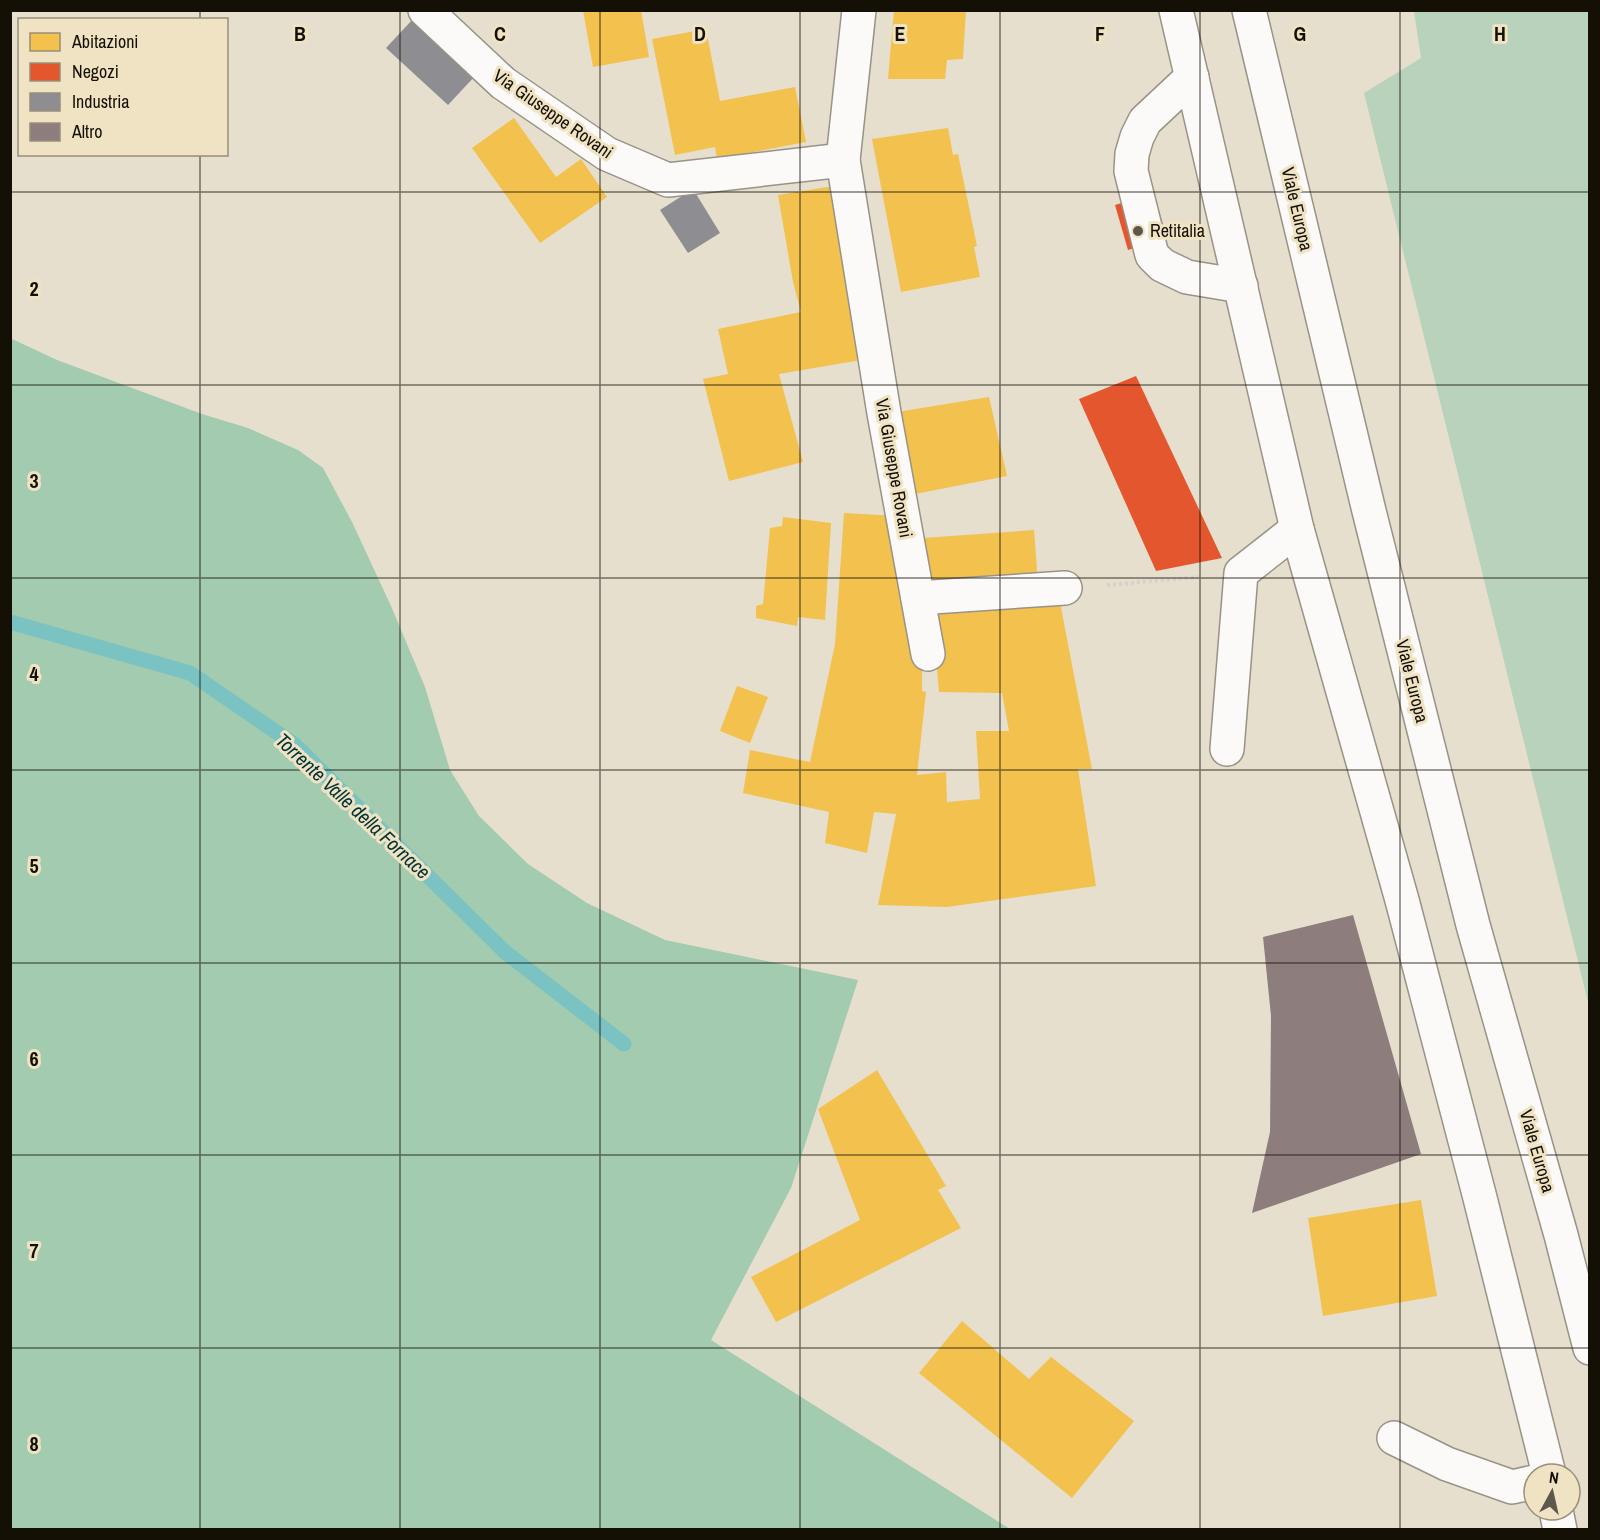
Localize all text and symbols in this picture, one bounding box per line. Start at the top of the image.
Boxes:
legend [18,18,228,156]
text: B [294,20,306,47]
text: C [494,20,506,47]
text: D [694,20,706,47]
text: E [895,20,906,47]
text: F [1095,20,1105,47]
text: G [1294,20,1306,47]
text: H [1494,20,1506,47]
text: Abitazioni [71,29,138,54]
text: Negozi [72,59,119,84]
street label: Via Giuseppe Rovani [488,63,618,164]
text: Industria [72,89,129,114]
text: Altro [71,119,102,144]
street label: Viale Europa [1276,165,1319,253]
place label: Retitalia [1150,218,1205,243]
marker: Retitalia [1131,224,1145,238]
text: 2 [29,275,39,302]
street label: Via Giuseppe Rovani [870,396,919,539]
text: 3 [29,467,39,494]
street label: Viale Europa [1390,637,1435,725]
text: 4 [29,660,39,687]
water label: Torrente Valle della Fornace [270,727,437,885]
text: 5 [29,852,39,879]
text: 6 [29,1045,39,1072]
street label: Viale Europa [1514,1107,1561,1195]
text: 7 [29,1237,39,1264]
text: 8 [29,1430,39,1457]
north arrow [1522,1462,1582,1522]
text: N [1548,1466,1560,1489]

